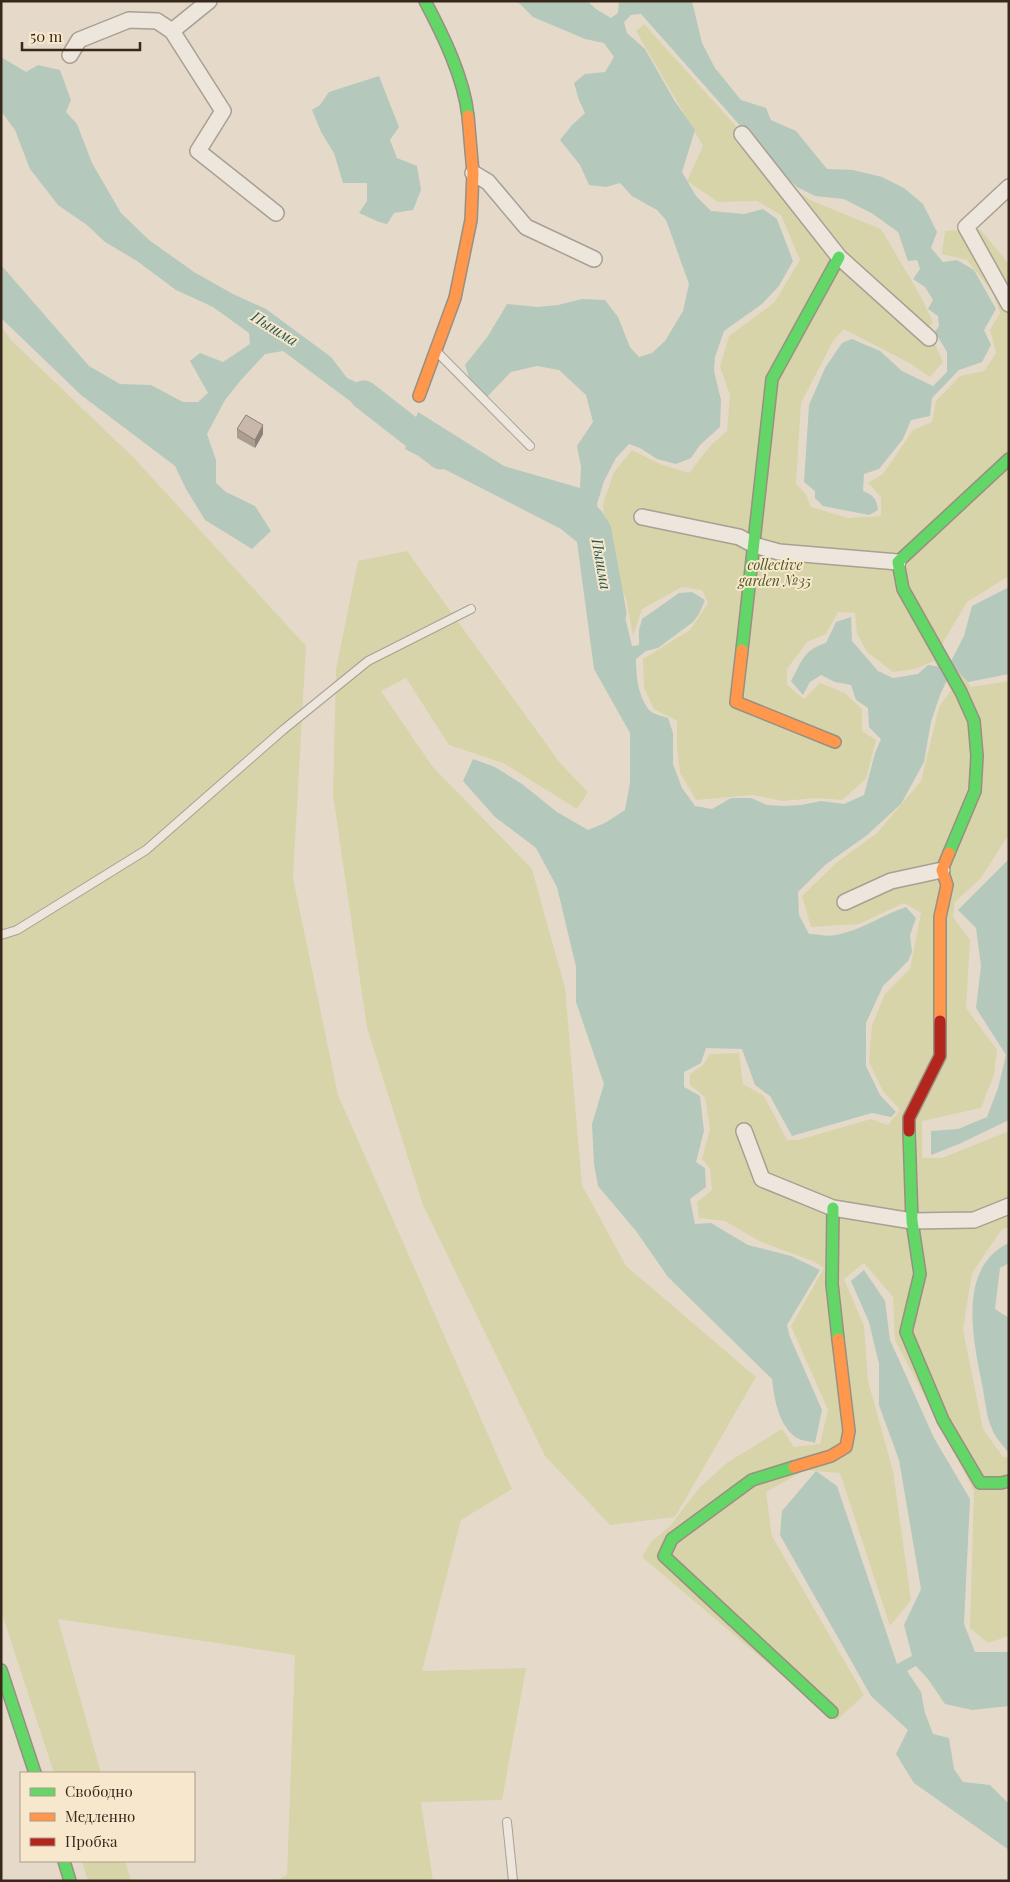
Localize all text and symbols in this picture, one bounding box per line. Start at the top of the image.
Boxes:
scale bar [22,20,140,52]
text: 50 m [30,26,63,46]
water label: Пышма [247,305,302,350]
water label: Пышма [588,536,616,591]
park label: collective garden №35 [737,555,812,590]
legend [20,1772,195,1862]
text: Свободно [65,1781,133,1801]
text: Медленно [65,1806,135,1826]
text: Пробка [65,1831,118,1851]

